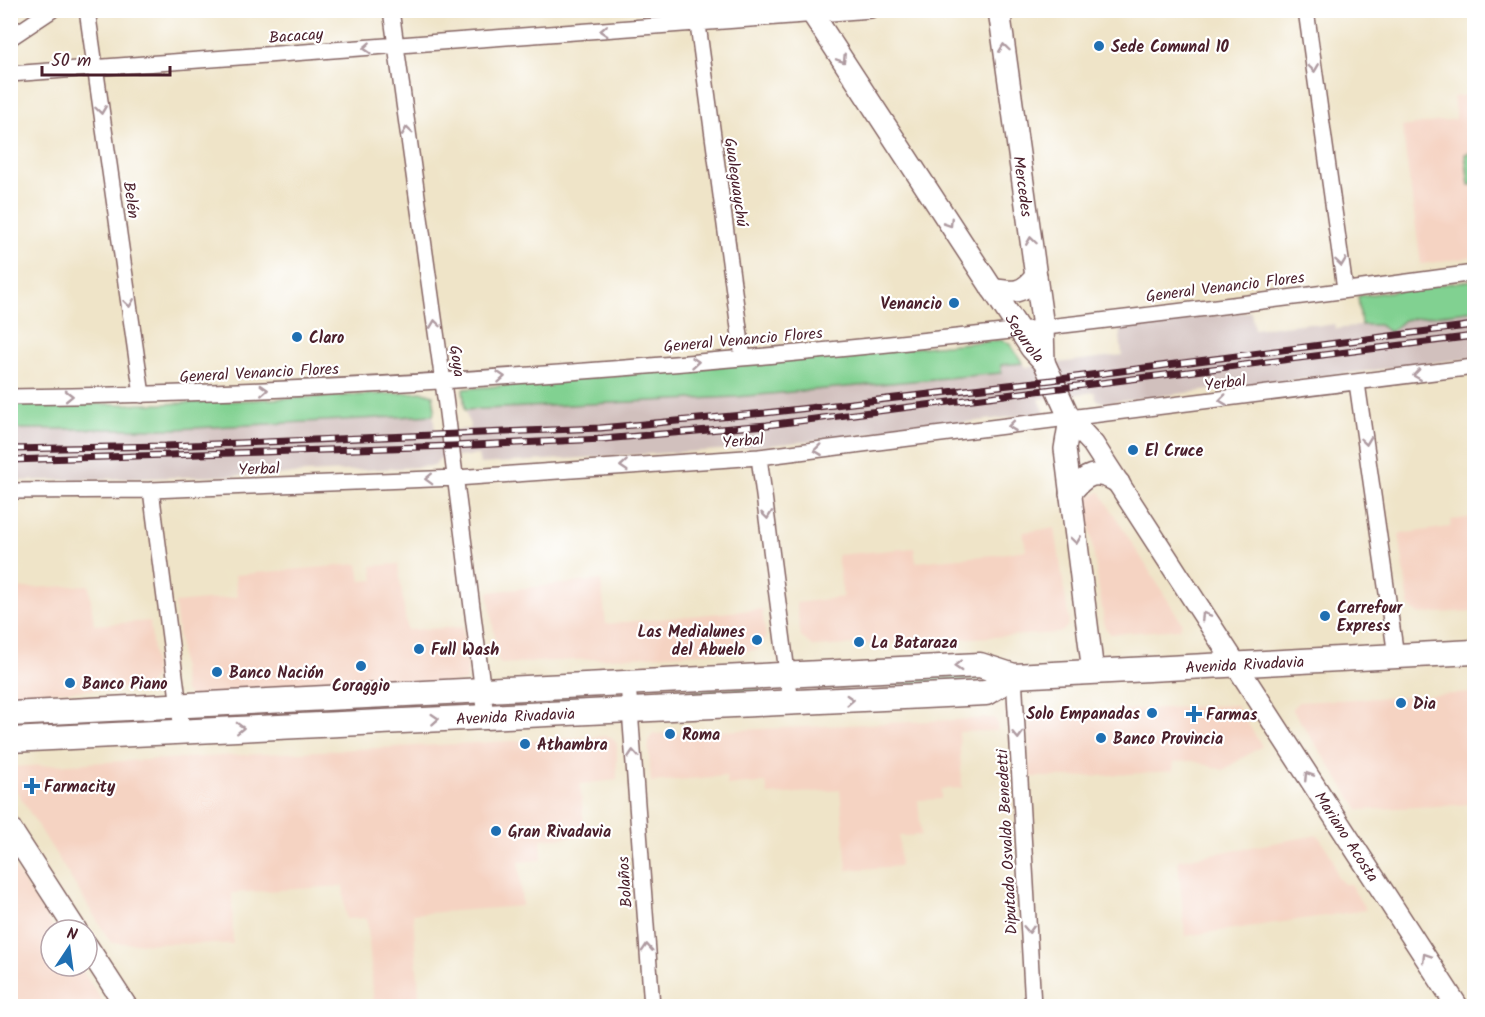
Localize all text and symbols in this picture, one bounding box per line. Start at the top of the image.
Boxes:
street label: Bacacay [268,22,325,51]
one-way arrow [599,24,608,37]
place label: Sede Comunal 10 [1111,35,1230,60]
scale bar [42,39,170,77]
marker: Sede Comunal 10 [1092,39,1106,53]
one-way arrow [363,41,372,54]
one-way arrow [999,44,1011,53]
text: 50 m [51,47,91,76]
one-way arrow [835,53,846,64]
one-way arrow [1308,64,1320,73]
one-way arrow [94,105,106,115]
one-way arrow [401,126,413,136]
street label: Gualeguaychú [717,136,754,229]
street label: Mercedes [1005,154,1039,219]
street label: Belén [116,180,145,220]
one-way arrow [942,216,953,227]
one-way arrow [1026,237,1038,246]
one-way arrow [1335,257,1347,266]
street label: General Venancio Flores [1144,265,1306,310]
place label: Venancio [881,292,942,317]
marker: Venancio [947,296,961,310]
one-way arrow [122,298,134,308]
street label: Segurola [998,309,1050,369]
one-way arrow [429,319,441,329]
street label: General Venancio Flores [663,321,824,360]
place label: Claro [309,326,344,351]
marker: Claro [290,330,304,344]
street label: Goya [442,344,471,379]
one-way arrow [690,356,699,369]
street label: General Venancio Flores [179,357,340,390]
one-way arrow [1412,368,1421,380]
street label: Yerbal [1203,369,1247,398]
one-way arrow [496,371,505,384]
one-way arrow [259,383,268,396]
one-way arrow [64,390,73,402]
one-way arrow [1219,393,1228,406]
one-way arrow [1007,419,1016,432]
street label: Yerbal [721,427,765,456]
one-way arrow [1359,436,1371,445]
place label: El Cruce [1145,439,1203,464]
one-way arrow [814,443,823,455]
marker: El Cruce [1126,443,1140,457]
street label: Yerbal [238,456,280,483]
one-way arrow [620,460,629,473]
one-way arrow [425,473,434,485]
one-way arrow [760,511,773,520]
one-way arrow [1070,535,1082,544]
place label: Carrefour Express [1337,596,1403,639]
marker: Carrefour Express [1318,609,1332,623]
one-way arrow [1201,612,1212,623]
place label: Las Medialunes del Abuelo [637,620,746,663]
place label: La Bataraza [871,631,957,656]
marker: Las Medialunes del Abuelo [750,633,764,647]
marker: La Bataraza [852,635,866,649]
place label: Full Wash [431,638,499,663]
marker: Full Wash [412,642,426,656]
street label: Avenida Rivadavia [1185,650,1305,681]
marker: Coraggio [354,659,368,673]
one-way arrow [953,660,962,673]
place label: Banco Nación [229,661,324,686]
marker: Banco Nación [210,665,224,679]
place label: Banco Piano [82,672,168,697]
place label: Coraggio [332,674,390,699]
marker: Banco Piano [63,676,77,690]
place label: Dia [1413,692,1436,717]
one-way arrow [845,693,854,706]
marker: Dia [1394,696,1408,710]
street label: Avenida Rivadavia [455,702,576,733]
place label: Solo Empanadas [1026,702,1141,727]
place label: Farmas [1206,703,1258,728]
marker: Solo Empanadas [1145,706,1159,720]
marker: Farmas [1187,707,1201,721]
one-way arrow [431,713,440,726]
one-way arrow [236,722,245,735]
place label: Roma [682,723,720,748]
marker: Roma [663,727,677,741]
place label: Banco Provincia [1113,727,1223,752]
one-way arrow [1011,730,1024,739]
marker: Banco Provincia [1094,731,1108,745]
place label: Athambra [537,733,608,758]
marker: Athambra [518,737,532,751]
street label: Diputado Osvaldo Benedetti [990,747,1025,935]
one-way arrow [626,749,639,758]
one-way arrow [1304,772,1315,783]
place label: Farmacity [44,775,116,800]
marker: Farmacity [25,779,39,793]
street label: Mariano Acosta [1307,787,1385,887]
place label: Gran Rivadavia [508,820,611,845]
marker: Gran Rivadavia [489,824,503,838]
street label: Bolaños [611,855,640,908]
north arrow [39,918,99,978]
text: N [64,922,80,948]
one-way arrow [1022,925,1035,934]
one-way arrow [641,944,654,953]
one-way arrow [1422,953,1433,964]

